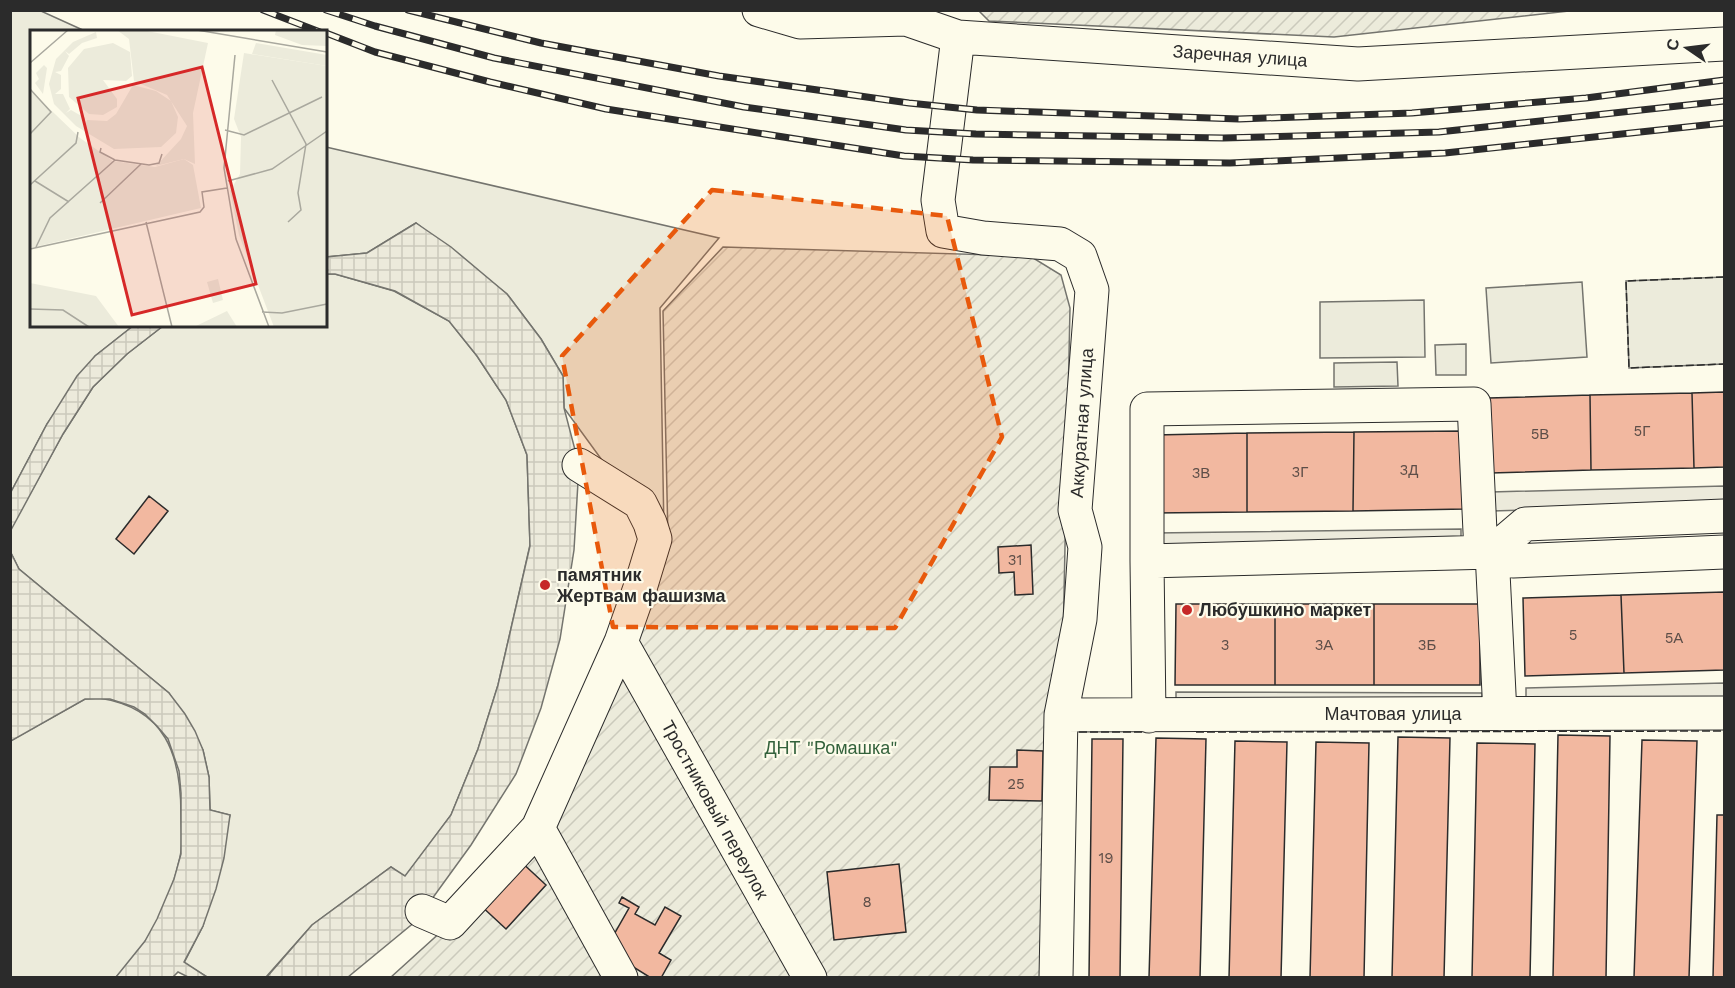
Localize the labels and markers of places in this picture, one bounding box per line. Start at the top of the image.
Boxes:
place label: памятник Жертвам фашизма [556,564,727,606]
marker: памятник Жертвам фашизма [538,578,552,592]
place label: Любушкино маркет [1199,599,1372,620]
marker: Любушкино маркет [1180,603,1194,617]

